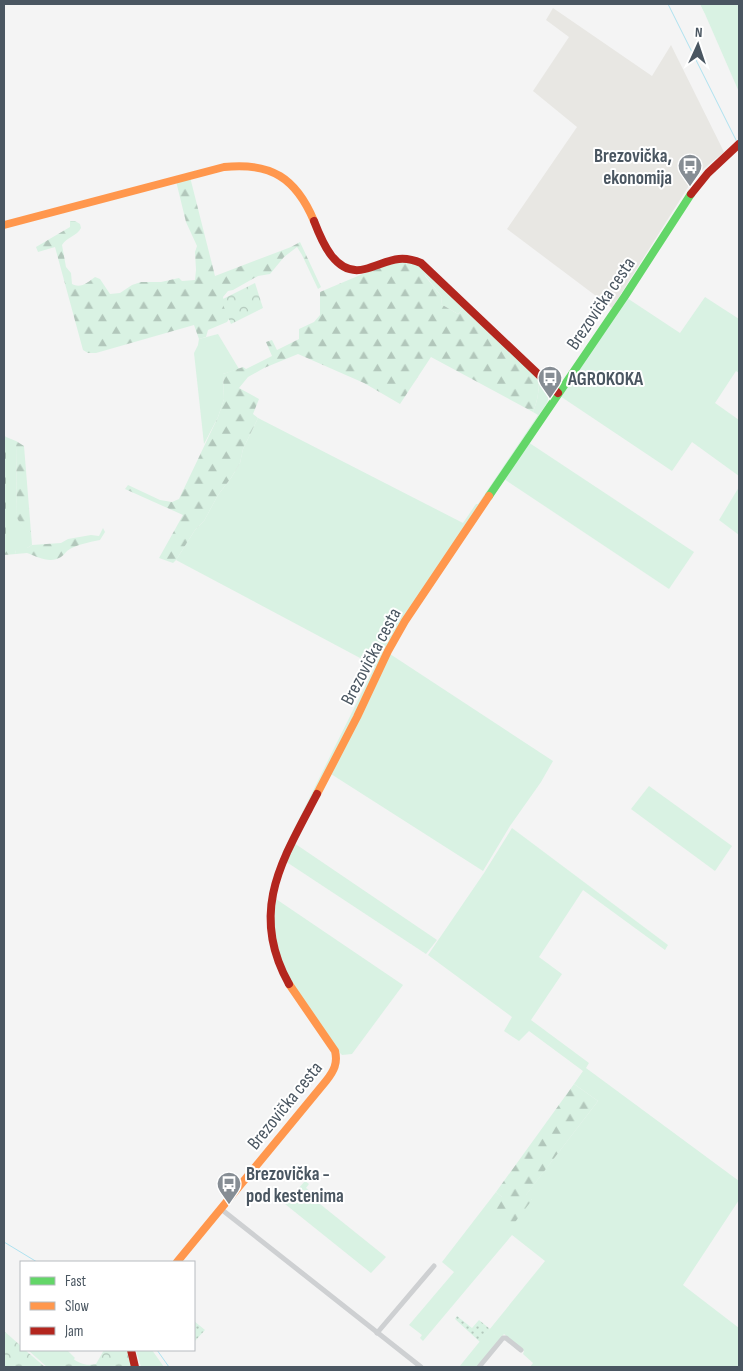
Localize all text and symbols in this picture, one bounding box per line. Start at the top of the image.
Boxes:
north arrow [673,20,723,70]
text: N [694,24,703,41]
place label: Brezovička, ekonomija [594,145,672,190]
bus stop icon: Brezovička, ekonomija [677,153,703,187]
street label: Brezovička cesta [562,253,641,354]
bus stop icon: AGROKOKA [537,365,563,399]
place label: AGROKOKA [567,368,644,391]
street label: Brezovička cesta [336,604,407,709]
street label: Brezovička cesta [243,1057,328,1155]
place label: Brezovička - pod kestenima [246,1163,344,1208]
bus stop icon: Brezovička - pod kestenima [216,1171,242,1205]
legend [20,1261,195,1351]
text: Fast [65,1272,87,1291]
text: Slow [65,1297,89,1316]
text: Jam [64,1322,83,1341]

